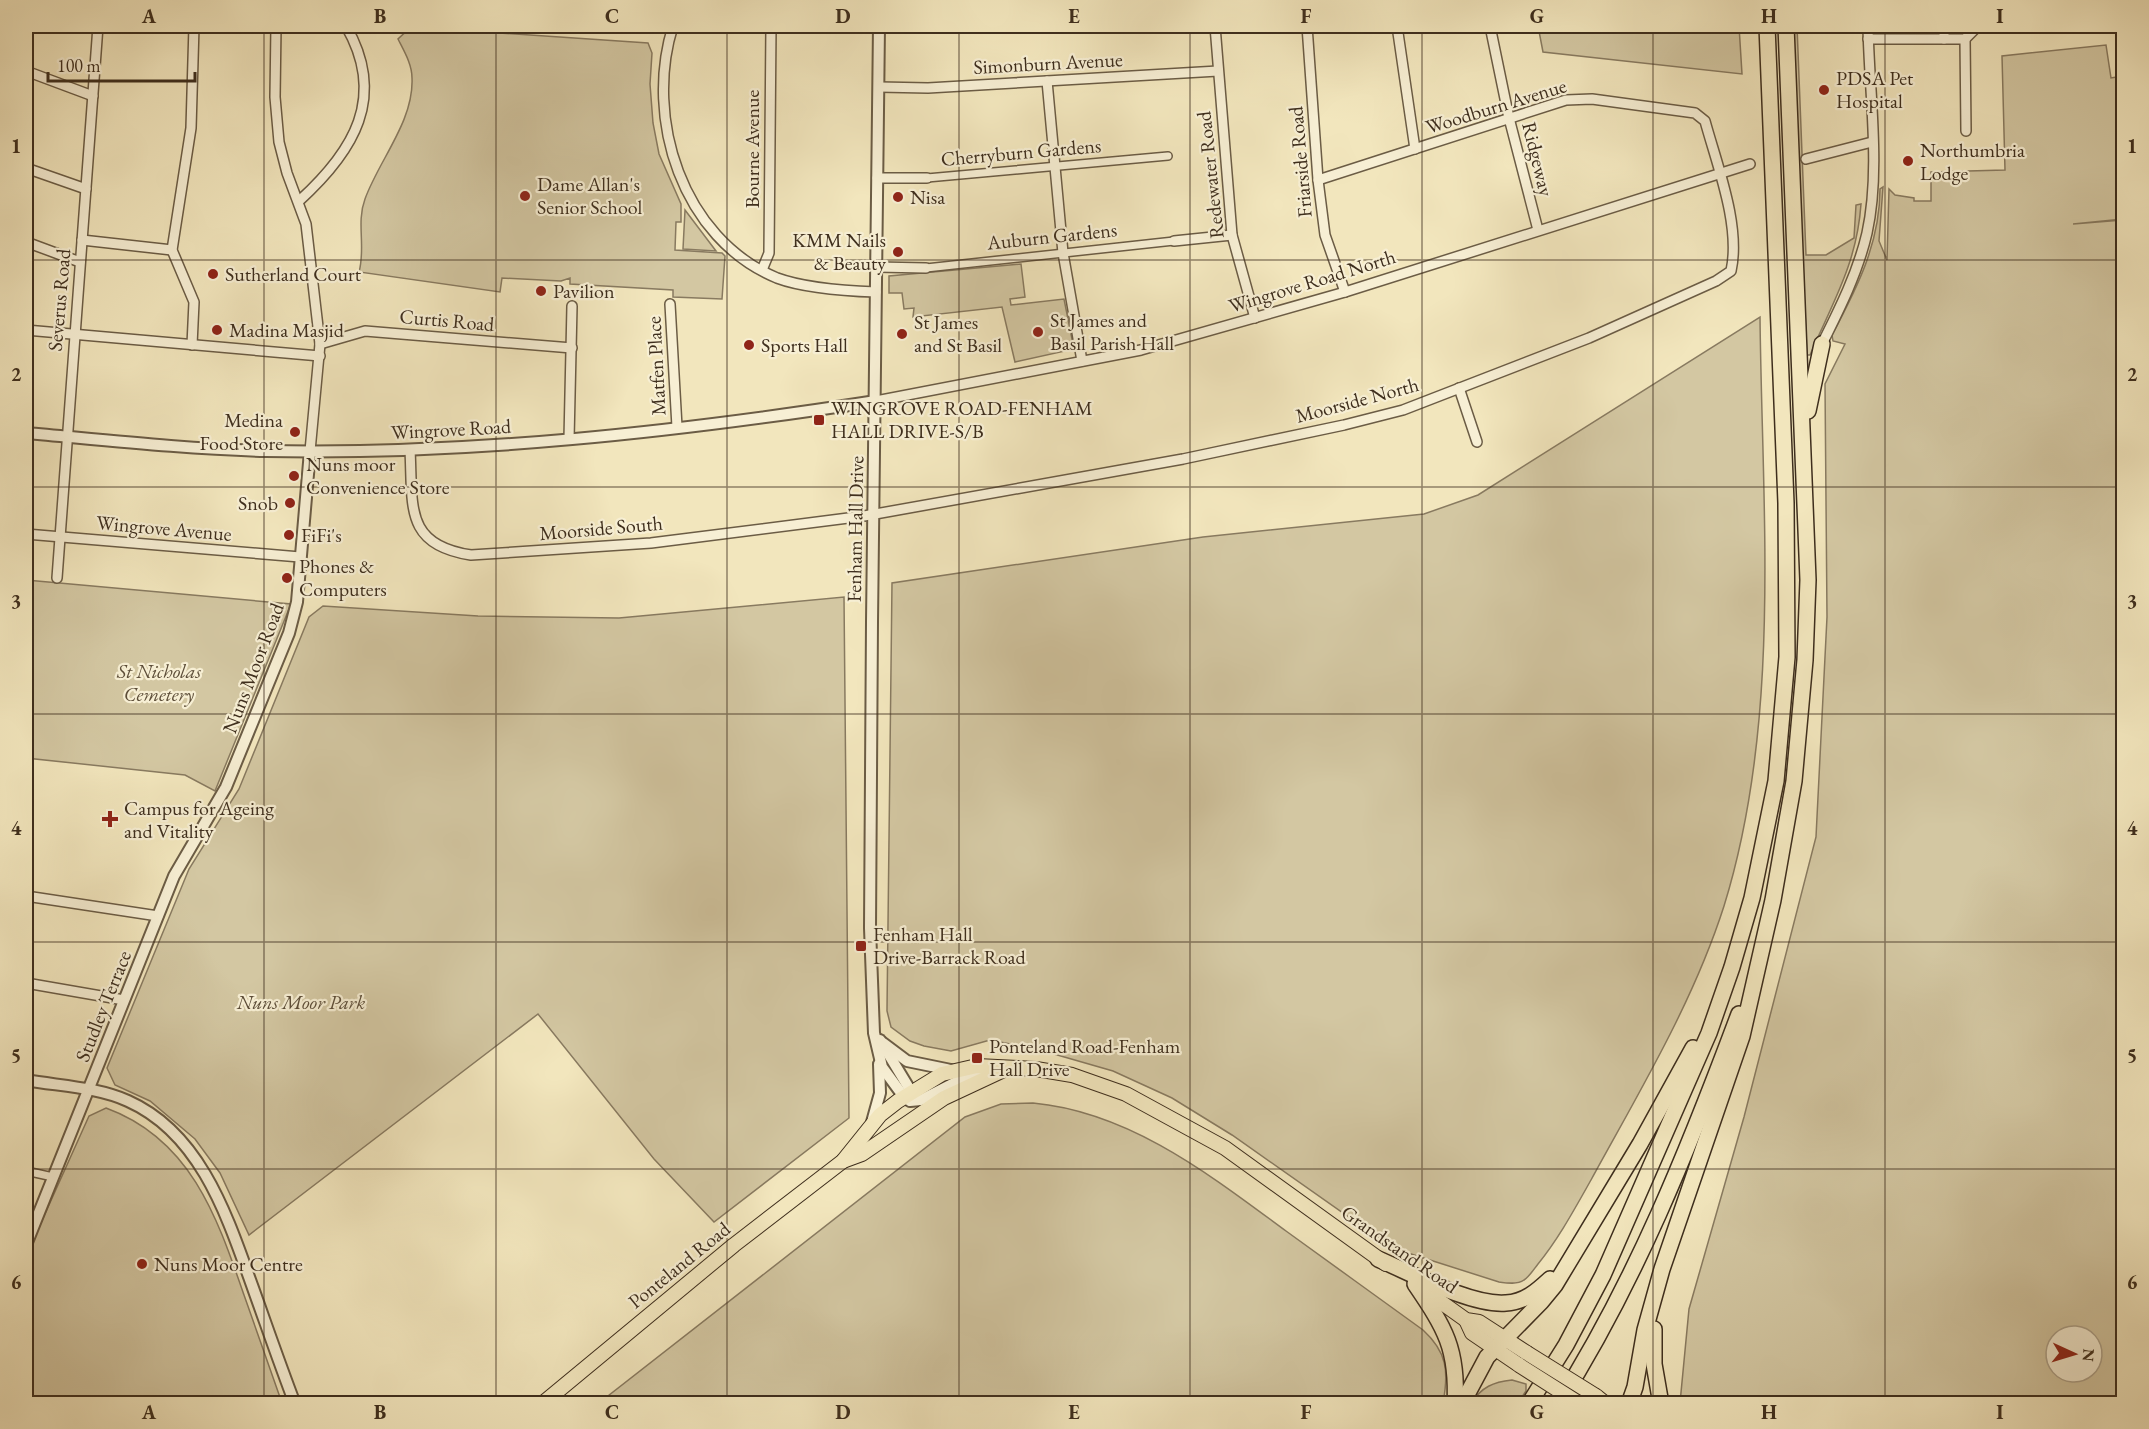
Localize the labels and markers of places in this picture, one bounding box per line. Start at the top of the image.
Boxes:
place label: PDSA Pet Hospital [1836,65,1914,114]
marker: PDSA Pet Hospital [1817,83,1831,97]
place label: Northumbria Lodge [1920,137,2025,186]
marker: Northumbria Lodge [1901,154,1915,168]
place label: Dame Allan's Senior School [537,171,642,220]
place label: Nisa [910,184,945,210]
marker: Dame Allan's Senior School [518,189,532,203]
marker: Nisa [891,190,905,204]
place label: KMM Nails & Beauty [792,227,886,276]
marker: KMM Nails & Beauty [891,245,905,259]
place label: Sutherland Court [225,261,362,287]
marker: Sutherland Court [206,267,220,281]
place label: Pavilion [553,278,615,304]
marker: Pavilion [534,284,548,298]
place label: St James and Basil Parish Hall [1050,307,1174,356]
place label: St James and St Basil [914,309,1002,358]
place label: Madina Masjid [229,317,345,343]
marker: Madina Masjid [210,323,224,337]
marker: St James and Basil Parish Hall [1031,325,1045,339]
marker: St James and St Basil [895,327,909,341]
place label: Sports Hall [761,332,848,358]
marker: Sports Hall [742,338,756,352]
place label: WINGROVE ROAD-FENHAM HALL DRIVE-S/B [831,395,1093,444]
place label: Medina Food Store [199,407,283,456]
marker: WINGROVE ROAD-FENHAM HALL DRIVE-S/B [812,413,826,427]
marker: Medina Food Store [288,425,302,439]
place label: Nuns moor Convenience Store [306,451,450,500]
marker: Nuns moor Convenience Store [287,469,301,483]
place label: Snob [238,490,278,516]
marker: Snob [283,496,297,510]
place label: FiFi's [301,522,342,548]
marker: FiFi's [282,528,296,542]
place label: Phones & Computers [299,553,387,602]
marker: Phones & Computers [280,571,294,585]
place label: Campus for Ageing and Vitality [124,795,274,844]
marker: Campus for Ageing and Vitality [101,810,119,828]
place label: Fenham Hall Drive-Barrack Road [873,921,1027,970]
marker: Fenham Hall Drive-Barrack Road [854,939,868,953]
place label: Ponteland Road-Fenham Hall Drive [989,1033,1181,1082]
marker: Ponteland Road-Fenham Hall Drive [970,1051,984,1065]
place label: Nuns Moor Centre [154,1251,303,1277]
marker: Nuns Moor Centre [135,1257,149,1271]

